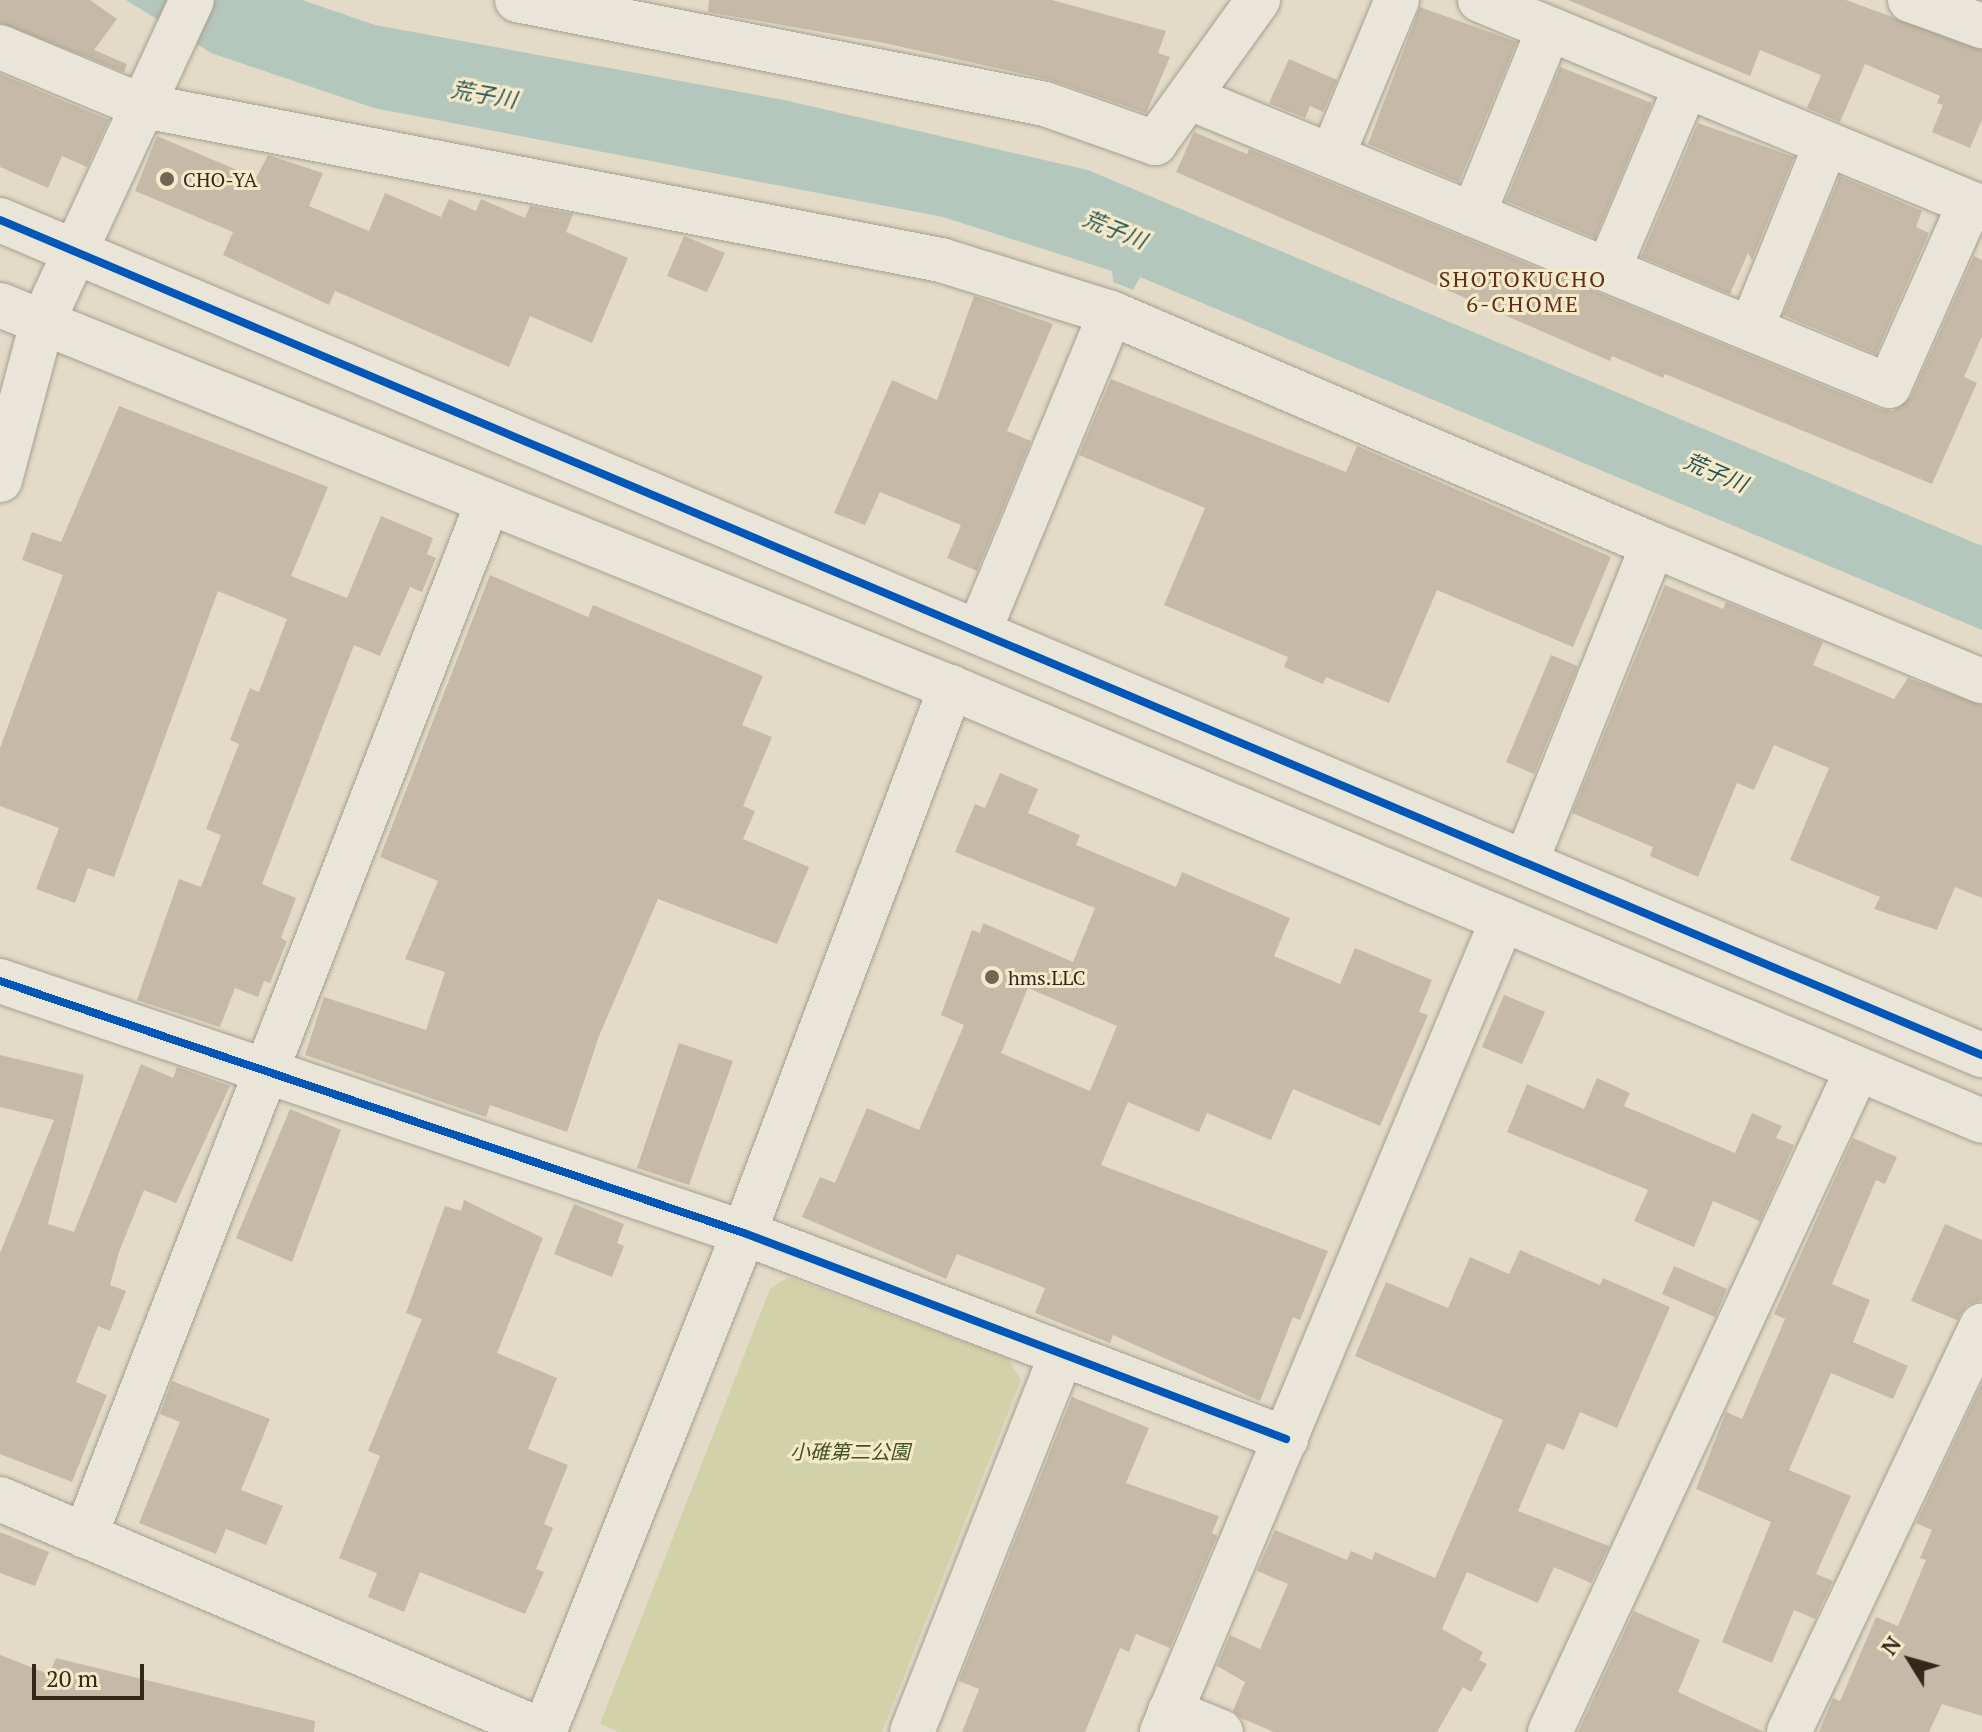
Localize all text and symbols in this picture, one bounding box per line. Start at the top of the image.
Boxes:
water label: 荒子川 [449,75,519,113]
place label: CHO-YA [183,167,257,191]
marker: CHO-YA [158,170,176,188]
water label: 荒子川 [1079,204,1151,254]
district label: SHOTOKUCHO 6-CHOME [1439,265,1607,316]
water label: 荒子川 [1680,447,1752,497]
place label: hms.LLC [1008,965,1086,989]
marker: hms.LLC [983,968,1001,986]
park label: 小碓第二公園 [790,1439,910,1463]
north arrow [1870,1620,1950,1700]
text: N [1874,1630,1907,1661]
scale bar [36,1648,148,1698]
text: 20 m [46,1662,98,1694]

